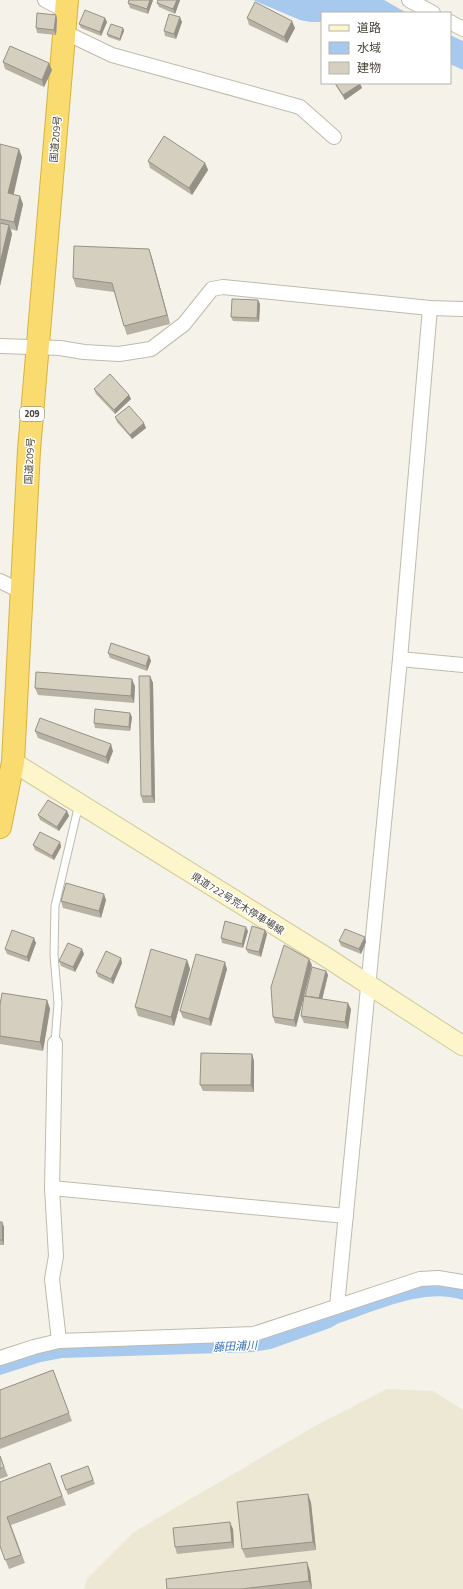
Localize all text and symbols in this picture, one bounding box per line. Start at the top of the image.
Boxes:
legend [321,12,451,84]
text: 道路 [357,18,381,37]
text: 水域 [357,38,381,57]
text: 建物 [357,58,381,77]
street label: 国道209号 [46,115,65,163]
road number: 209 [20,407,44,421]
street label: 国道209号 [21,437,38,485]
street label: 県道722号荒木停車場線 [188,869,287,938]
water label: 藤田浦川 [213,1337,258,1355]

